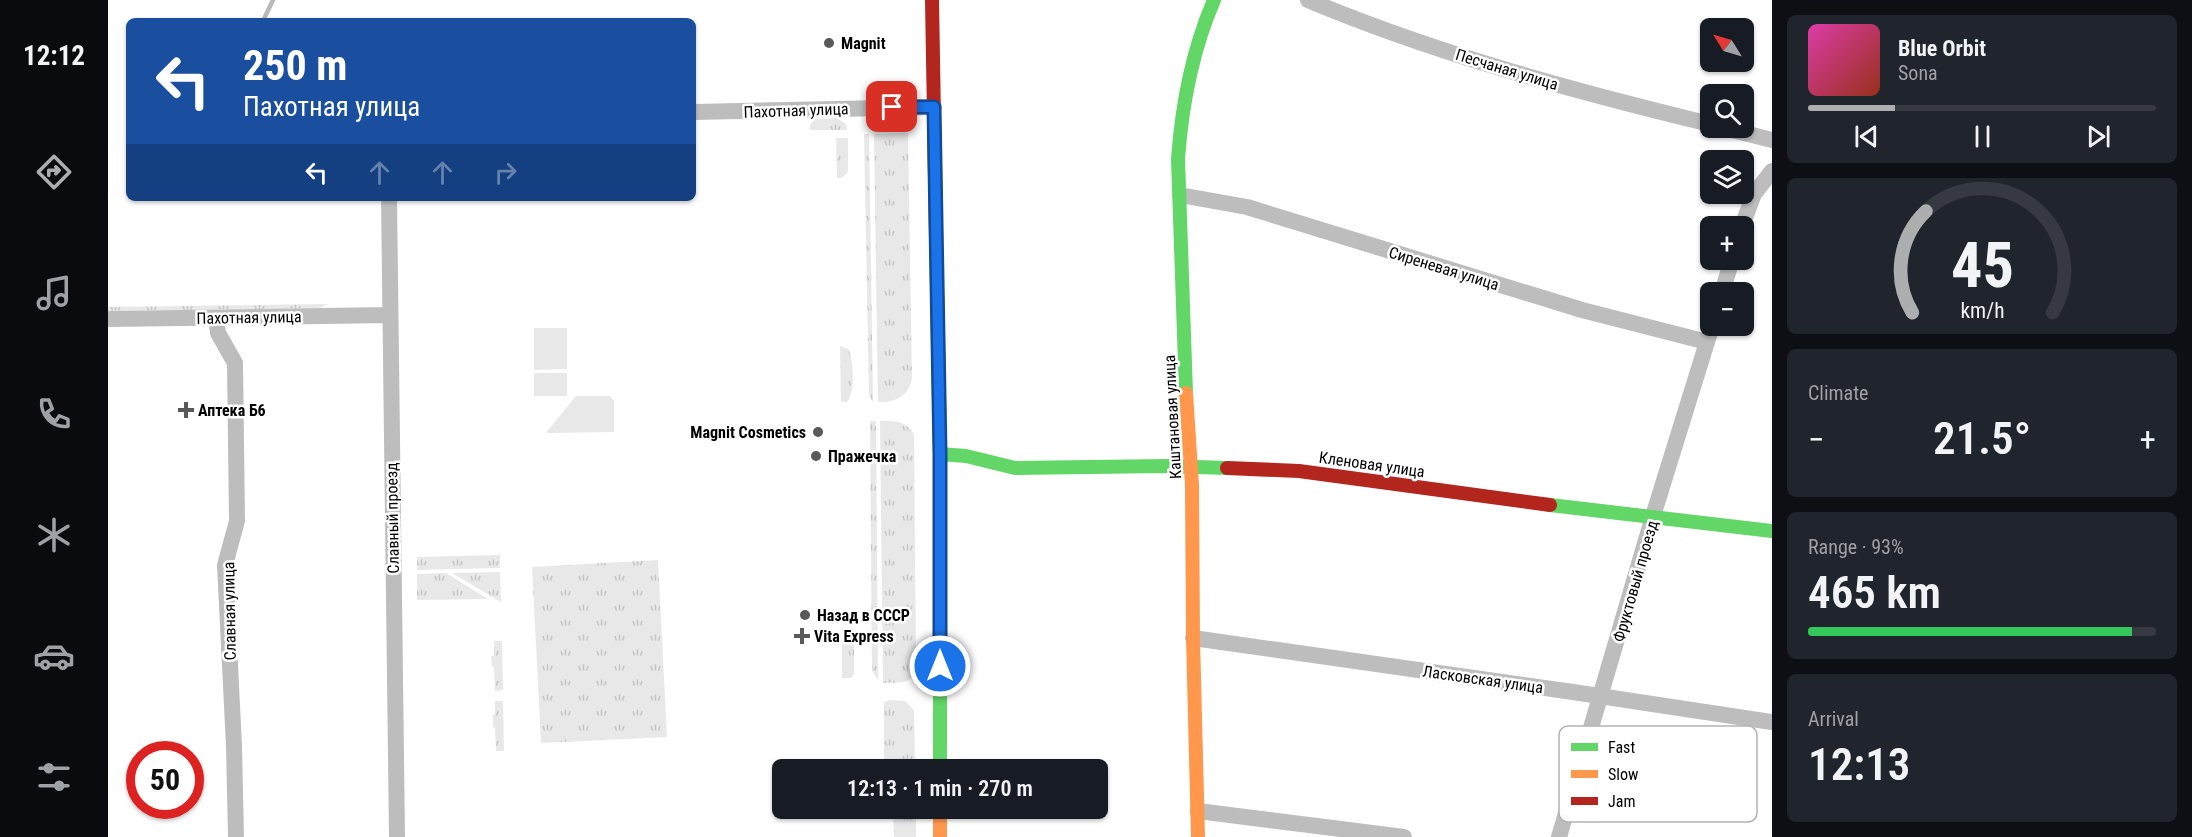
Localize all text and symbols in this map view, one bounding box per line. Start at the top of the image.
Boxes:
north arrow [1700,18,1754,72]
map controls [1700,18,1754,336]
place label: Magnit [841,34,886,53]
marker: Magnit [822,36,836,50]
text: Blue Orbit [1898,36,1986,61]
text: 12:12 [23,40,85,72]
text: 250 m [243,41,348,90]
icon: left [144,42,222,120]
street label: Песчаная улица [1453,45,1560,94]
text: Sona [1898,61,1938,85]
pin [866,81,917,132]
button: search [1700,84,1754,138]
icon: arrive [875,90,908,123]
text: Пахотная улица [243,91,420,123]
street label: Пахотная улица [743,99,849,122]
icon: previous [1850,120,1883,153]
icon: pause [1966,120,1999,153]
icon: next [2082,120,2115,153]
button: layers [1700,150,1754,204]
icon: directions [33,151,75,193]
icon: left [300,156,333,189]
icon: ahead [363,156,396,189]
icon: ahead [426,156,459,189]
icon: right [489,156,522,189]
button: + [1700,216,1754,270]
text: 45 [1950,229,2014,302]
street label: Сиреневая улица [1387,243,1501,294]
icon: music [33,272,75,314]
button: − [1700,282,1754,336]
text: km/h [1960,298,2004,323]
street label: Пахотная улица [196,307,302,328]
street label: Каштановая улица [1160,354,1185,480]
text: Climate [1808,381,1868,405]
icon: phone [33,393,75,435]
place label: Аптека Б6 [198,401,266,420]
marker: Аптека Б6 [179,403,193,417]
text: 21.5° [1933,412,2031,465]
text: − [1808,420,1825,459]
text: + [2140,420,2156,459]
place label: Magnit Cosmetics [690,423,806,442]
marker: Magnit Cosmetics [811,425,825,439]
place label: Пражечка [828,447,897,466]
street label: Кленовая улица [1318,448,1426,481]
marker: Пражечка [809,449,823,463]
street label: Славный проезд [382,462,403,574]
icon: climate [33,514,75,556]
street label: Фруктовый проезд [1609,518,1662,644]
text: Range · 93% [1808,535,1904,559]
street label: Славная улица [219,561,240,661]
text: 465 km [1808,566,1941,619]
place label: Назад в СССР [817,606,910,625]
marker: Назад в СССР [798,608,812,622]
place label: Vita Express [814,627,894,646]
marker: Vita Express [795,629,809,643]
position arrow [908,634,972,698]
icon: car [33,635,75,677]
street label: Ласковская улица [1422,662,1544,697]
text: Arrival [1808,707,1859,731]
legend [1559,726,1757,822]
text: Fast [1608,738,1635,757]
text: 12:13 [1808,738,1910,791]
speed limit sign: 50 [126,741,204,819]
icon: filters [33,756,75,798]
text: Slow [1608,765,1638,784]
text: 12:13 · 1 min · 270 m [847,776,1033,801]
text: Jam [1608,792,1635,811]

